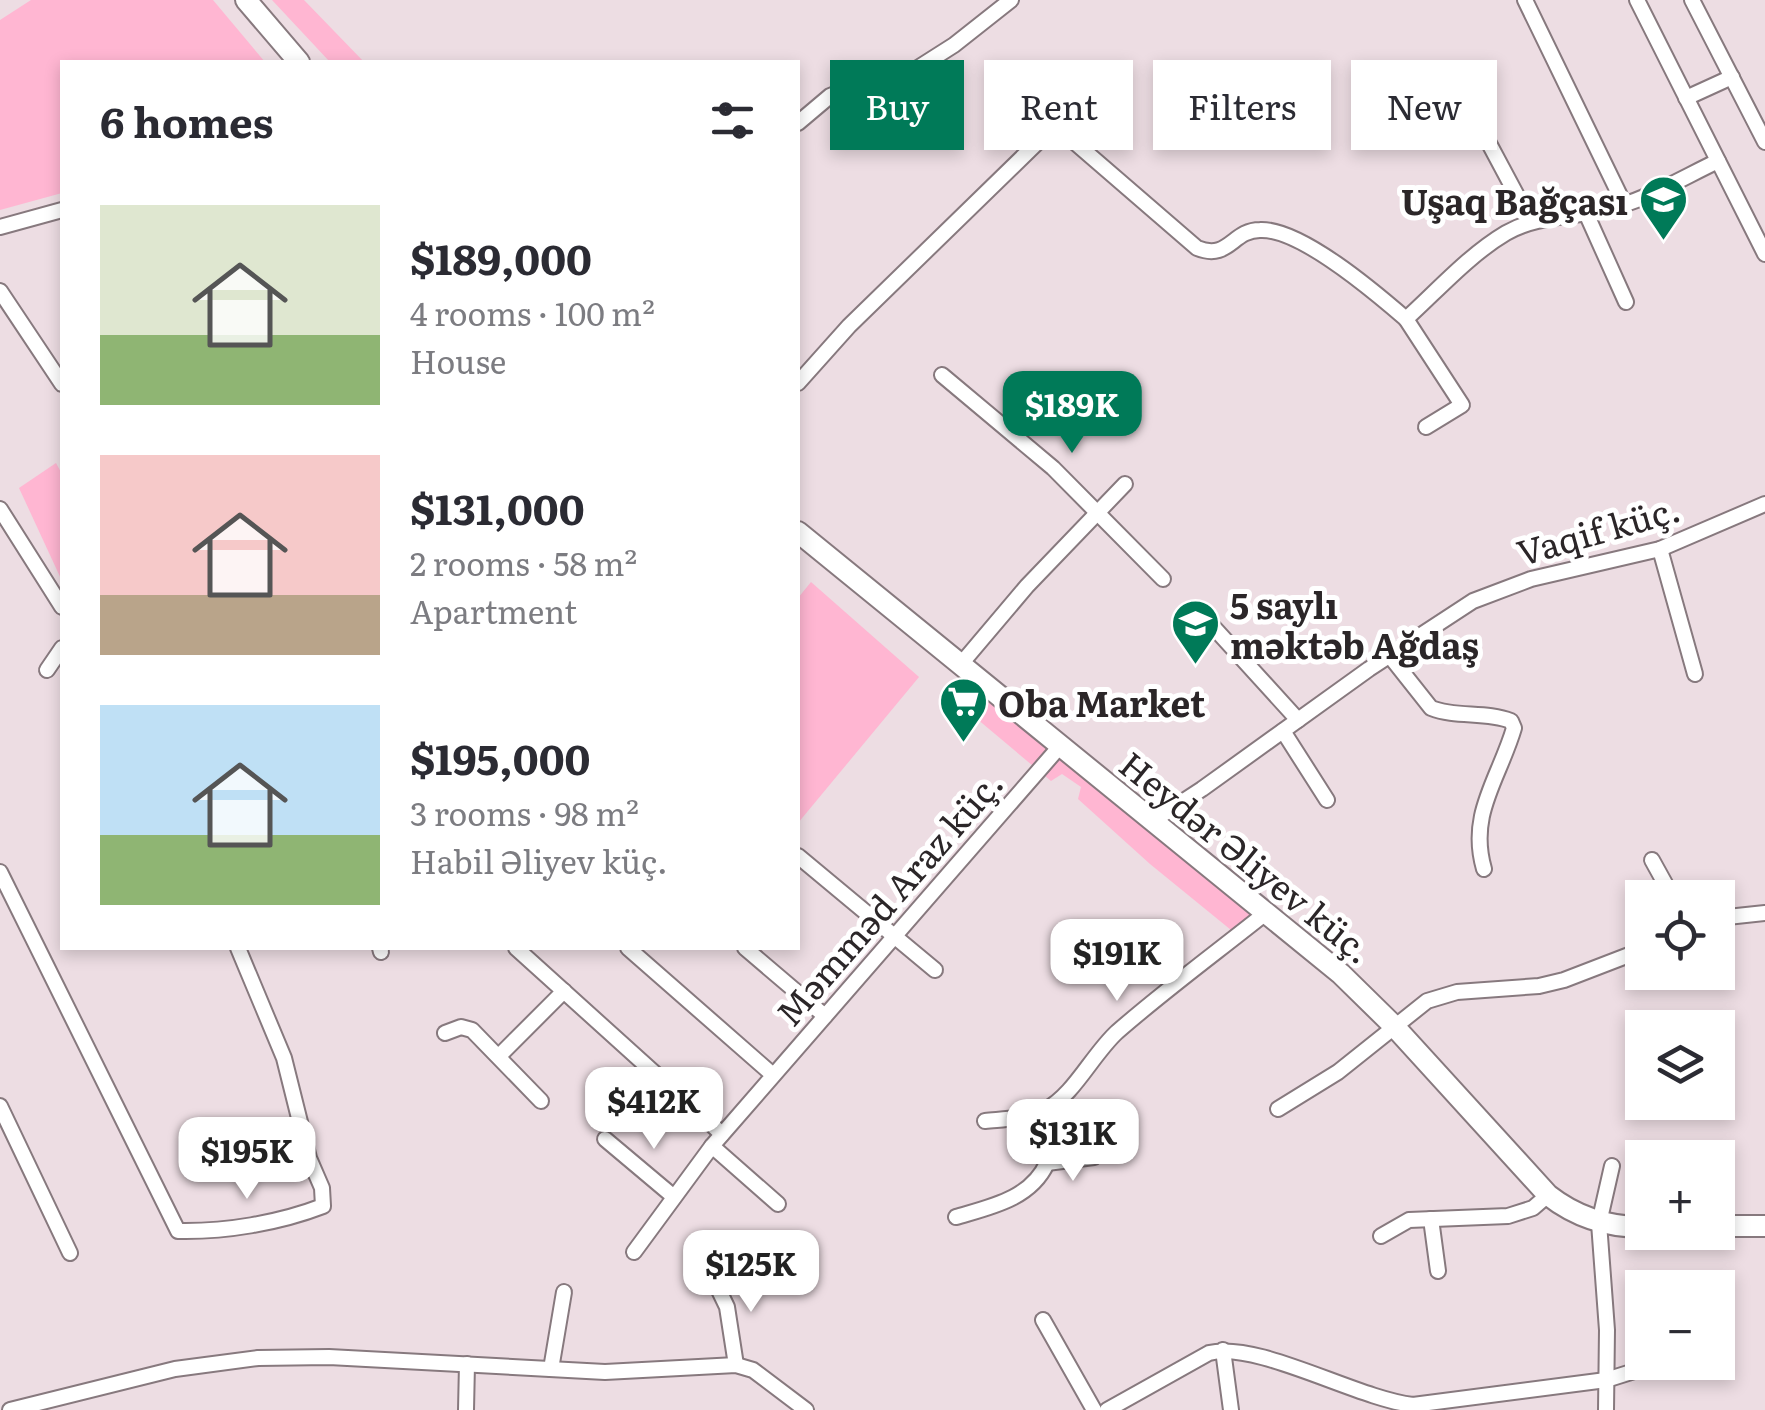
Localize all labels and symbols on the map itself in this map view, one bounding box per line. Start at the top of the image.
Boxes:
place label: Uşaq Bağçası [1401,174,1628,226]
school or university icon: Uşaq Bağçası [1637,174,1689,242]
pin: $189K [1002,371,1142,456]
street label: Vaqif küç. [1510,481,1686,577]
place label: 5 saylı məktəb Ağdaş [1230,578,1479,670]
school or university icon: 5 saylı məktəb Ağdaş [1169,598,1221,666]
supermarket icon: Oba Market [937,676,989,744]
place label: Oba Market [998,676,1206,728]
street label: Heydər Əliyev küç. [1109,738,1385,974]
street label: Məmməd Araz küç. [762,758,1014,1036]
pin: $191K [1047,919,1187,1004]
pin: $412K [584,1067,724,1152]
pin: $131K [1003,1099,1143,1184]
pin: $195K [177,1117,317,1202]
pin: $125K [681,1230,821,1315]

